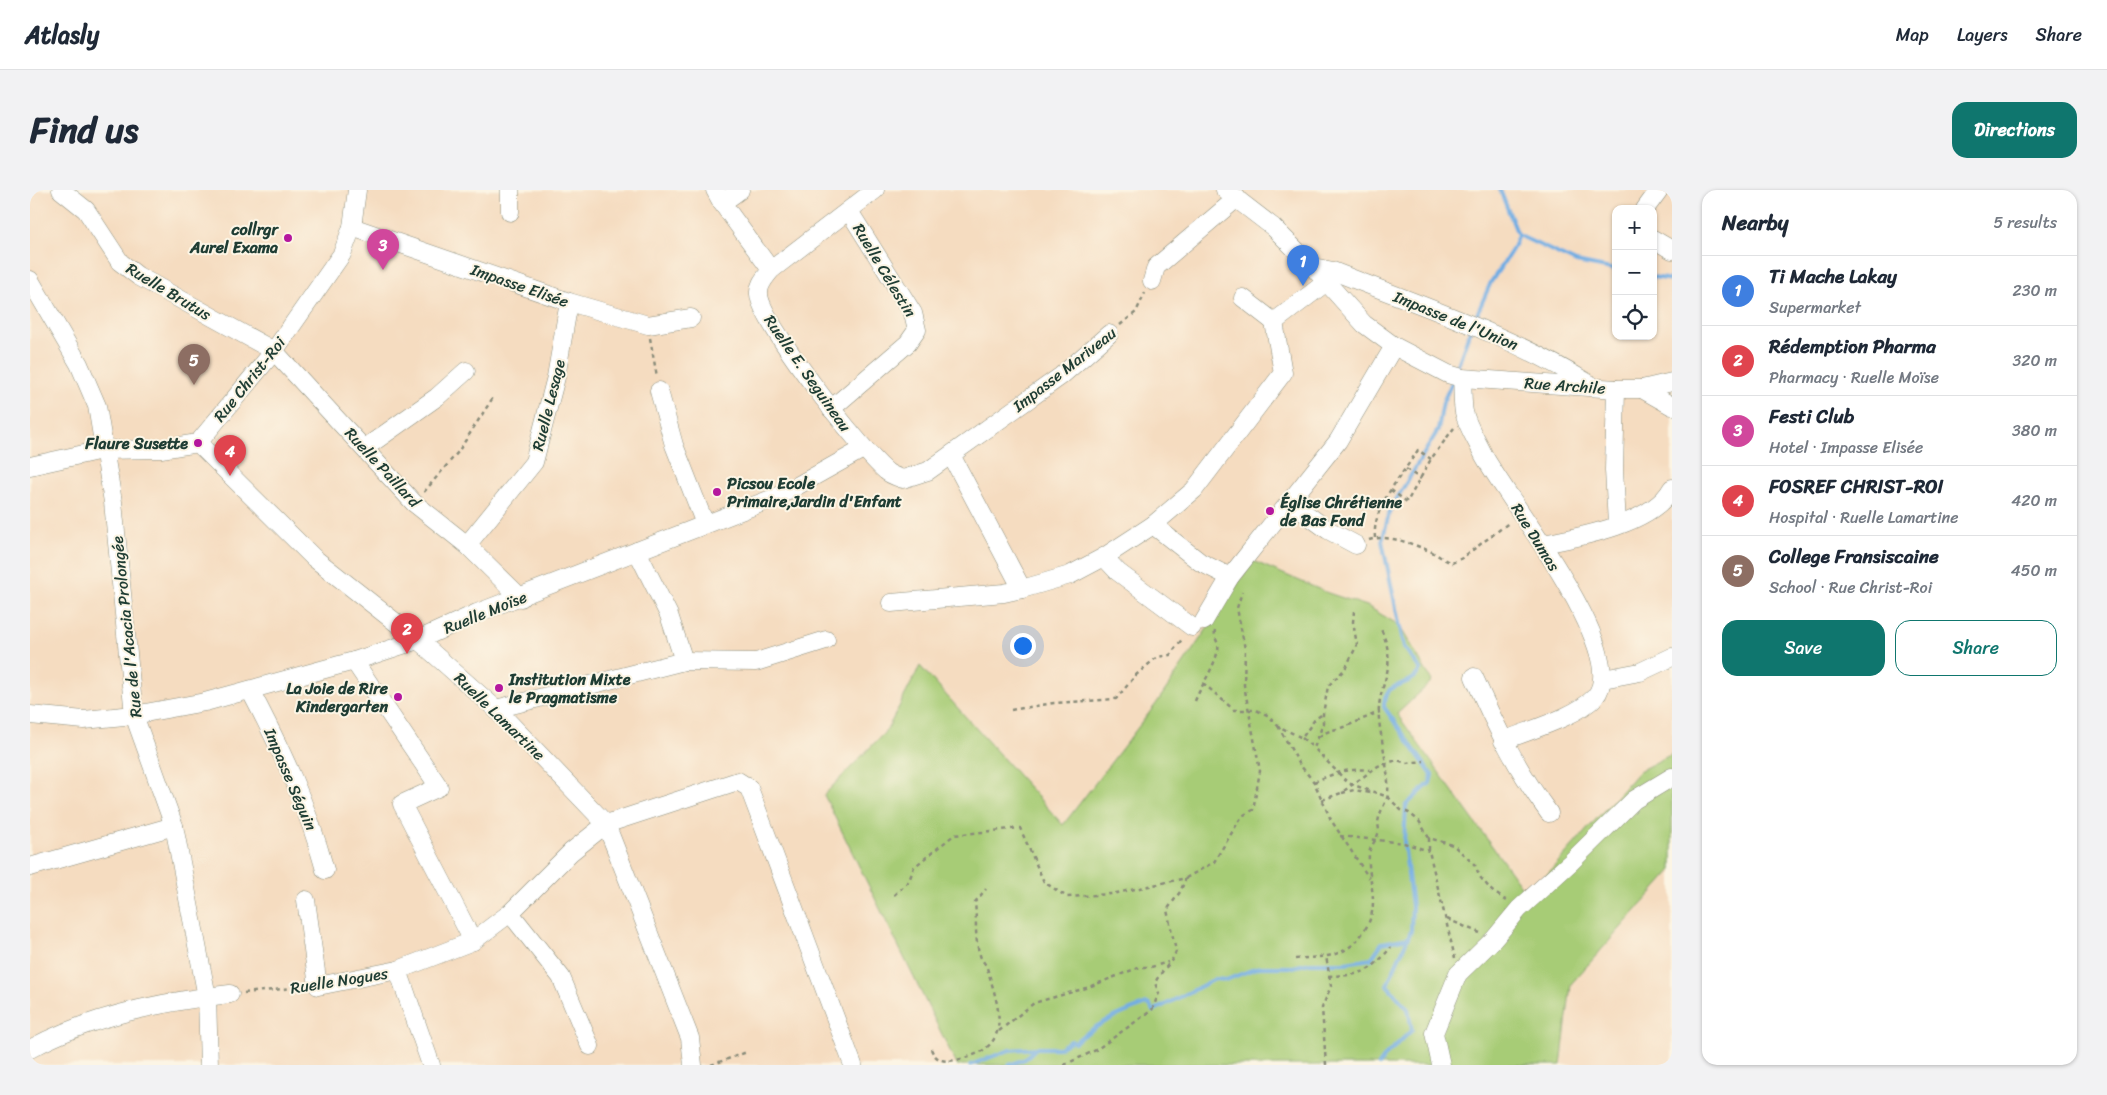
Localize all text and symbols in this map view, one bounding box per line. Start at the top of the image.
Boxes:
text: Atlasly [25,14,99,56]
text: Map [1896,19,1929,51]
text: Layers [1957,19,2008,51]
text: Share [2036,19,2082,51]
text: Find us [30,99,138,161]
button: Directions [1952,102,2077,158]
text: Nearby [1722,204,1788,242]
map controls [1612,205,1657,340]
button: + [1612,205,1657,250]
text: 5 results [1993,208,2057,237]
place label: collrgr Aurel Exama [189,215,279,262]
street label: Ruelle Célestin [845,217,924,323]
pin: 3 [367,229,399,270]
marker: collrgr Aurel Exama [282,232,294,244]
pin: 1 [1287,245,1319,286]
button: − [1612,250,1657,295]
street label: Ruelle Brutus [120,254,218,329]
street label: Impasse Elisée [466,255,573,316]
text: Ti Mache Lakay [1769,260,1897,293]
text: 1 [1735,276,1741,305]
text: 230 m [2012,276,2057,305]
street label: Impasse de l'Union [1388,282,1523,359]
text: Supermarket [1769,293,1861,322]
button: locate [1612,295,1657,340]
street label: Ruelle E. Seguineau [756,308,859,439]
street label: Impasse Mariveau [1005,319,1123,420]
street label: Rue Christ-Roi [206,330,294,429]
text: Rédemption Pharma [1769,330,1936,363]
pin: 5 [178,344,210,385]
text: 2 [1733,346,1743,375]
text: 320 m [2012,346,2057,375]
street label: Ruelle Lesage [523,356,574,454]
text: Pharmacy · Ruelle Moïse [1769,363,1939,392]
street label: Rue Archile [1523,368,1607,403]
text: Festi Club [1769,400,1854,433]
text: 3 [1734,416,1742,445]
text: 380 m [2012,416,2057,445]
street label: Ruelle Paillard [337,420,429,516]
place label: Flaure Susette [84,429,188,458]
text: Hotel · Impasse Elisée [1769,433,1923,462]
pin: 4 [214,435,246,476]
marker: Flaure Susette [192,437,204,449]
place label: Picsou Ecole Primaire,Jardin d'Enfant [727,469,902,516]
text: FOSREF CHRIST-ROI [1769,470,1943,503]
marker: Picsou Ecole Primaire,Jardin d'Enfant [711,486,723,498]
text: 4 [1733,486,1743,515]
text: 420 m [2011,486,2057,515]
place label: Église Chrétienne de Bas Fond [1280,488,1402,535]
street label: Rue Dumas [1503,497,1568,578]
text: Hospital · Ruelle Lamartine [1769,503,1958,532]
marker: Église Chrétienne de Bas Fond [1264,505,1276,517]
street label: Rue de l'Acacia Prolongée [103,534,150,719]
text: College Fransiscaine [1769,540,1939,573]
text: 5 [1733,556,1743,585]
text: 450 m [2011,556,2057,585]
text: School · Rue Christ-Roi [1769,573,1932,602]
street label: Ruelle Moïse [439,583,531,642]
pin: 2 [391,613,423,654]
button: Save [1722,620,1885,676]
button: Share [1895,620,2057,676]
your location [1010,633,1036,659]
street label: Ruelle Lamartine [447,665,552,768]
place label: Institution Mixte le Pragmatisme [508,665,631,712]
place label: La Joie de Rire Kindergarten [286,674,389,721]
marker: Institution Mixte le Pragmatisme [493,682,505,694]
marker: La Joie de Rire Kindergarten [392,691,404,703]
street label: Impasse Séguin [255,722,325,836]
street label: Ruelle Nogues [288,958,391,1003]

